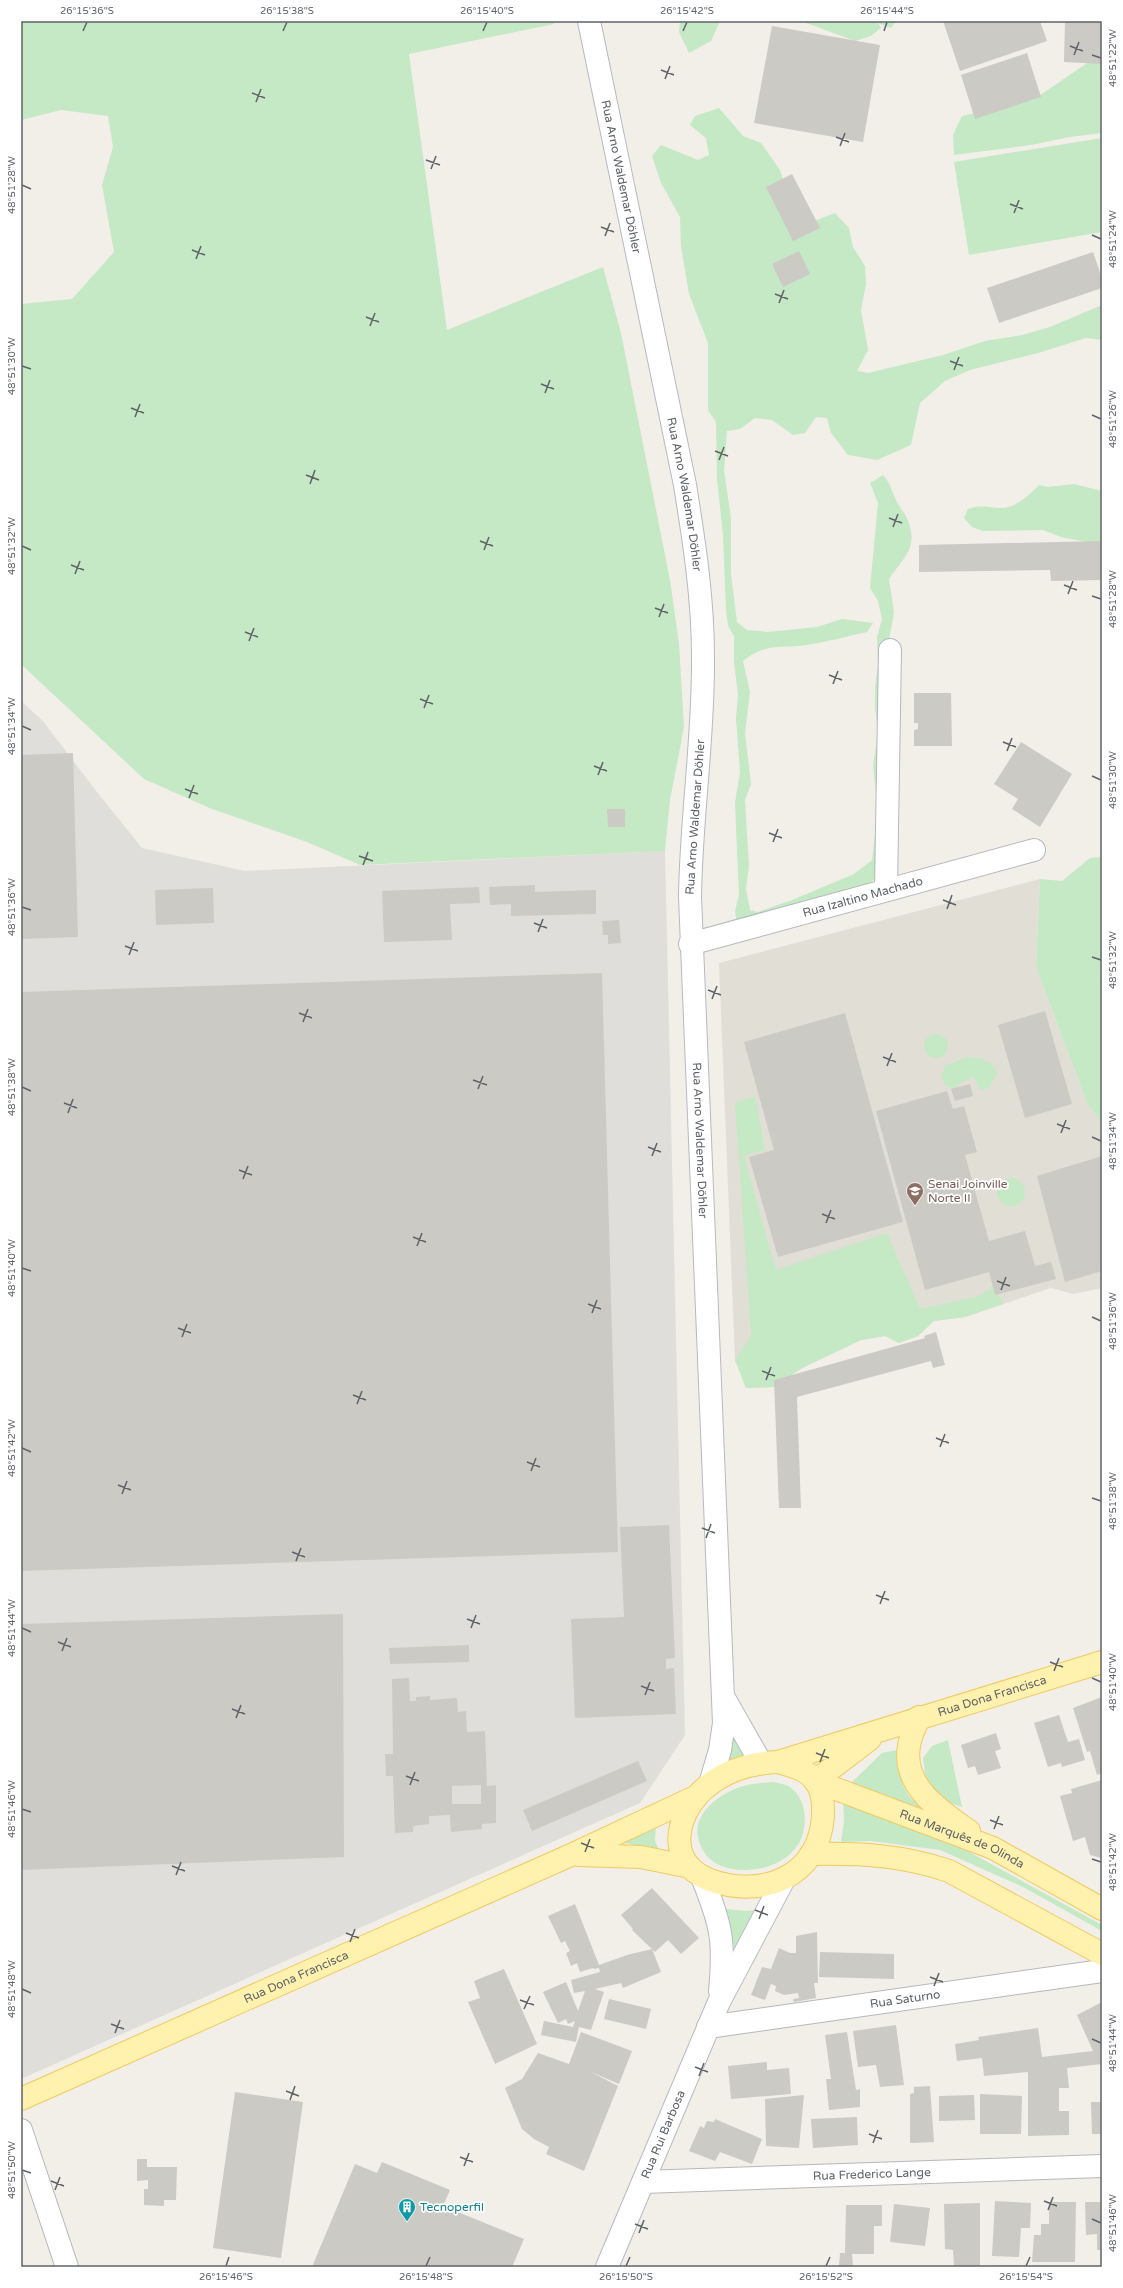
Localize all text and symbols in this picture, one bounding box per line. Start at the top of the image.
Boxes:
text: 26°15'36"S [60,5,114,17]
text: 26°15'38"S [260,5,314,17]
text: 26°15'40"S [460,5,514,17]
text: 26°15'42"S [660,5,714,17]
text: 26°15'44"S [860,5,914,17]
text: 48°51'22"W [1107,29,1119,87]
street label: Rua Arno Waldemar Döhler [599,99,644,255]
text: 48°51'28"W [6,156,18,214]
text: 48°51'24"W [1107,210,1119,268]
text: 48°51'30"W [6,337,18,395]
text: 48°51'26"W [1107,390,1119,448]
street label: Rua Arno Waldemar Döhler [664,416,705,573]
text: 48°51'32"W [6,517,18,575]
text: 48°51'28"W [1107,570,1119,628]
text: 48°51'34"W [6,697,18,755]
street label: Rua Arno Waldemar Döhler [683,738,707,895]
text: 48°51'30"W [1107,751,1119,809]
street label: Rua Izaltino Machado [801,874,924,920]
text: 48°51'36"W [6,878,18,936]
text: 48°51'32"W [1107,931,1119,989]
text: 48°51'38"W [6,1058,18,1116]
street label: Rua Arno Waldemar Döhler [690,1062,710,1219]
text: 48°51'34"W [1107,1112,1119,1170]
place label: Senai Joinville Norte II [928,1177,1008,1205]
school or university icon: Senai Joinville Norte II [905,1181,925,1206]
text: 48°51'40"W [6,1239,18,1297]
text: 48°51'36"W [1107,1292,1119,1350]
text: 48°51'42"W [6,1419,18,1477]
text: 48°51'38"W [1107,1472,1119,1530]
text: 48°51'44"W [6,1599,18,1657]
text: 48°51'40"W [1107,1653,1119,1711]
street label: Rua Dona Francisca [936,1673,1048,1719]
text: 48°51'46"W [6,1780,18,1838]
street label: Rua Marquês de Olinda [898,1807,1027,1871]
text: 48°51'42"W [1107,1833,1119,1891]
street label: Rua Dona Francisca [242,1948,351,2006]
text: 48°51'48"W [6,1960,18,2018]
street label: Rua Saturno [869,1987,941,2011]
text: 48°51'44"W [1107,2014,1119,2072]
street label: Rua Rui Barbosa [638,2088,688,2181]
text: 48°51'50"W [6,2141,18,2199]
street label: Rua Frederico Lange [813,2165,931,2183]
text: 48°51'46"W [1107,2194,1119,2252]
building icon: Tecnoperfil [397,2197,417,2222]
place label: Tecnoperfil [420,2200,484,2214]
text: 26°15'46"S [199,2271,253,2283]
text: 26°15'48"S [399,2271,453,2283]
text: 26°15'50"S [599,2271,653,2283]
text: 26°15'52"S [799,2271,853,2283]
text: 26°15'54"S [999,2271,1053,2283]

